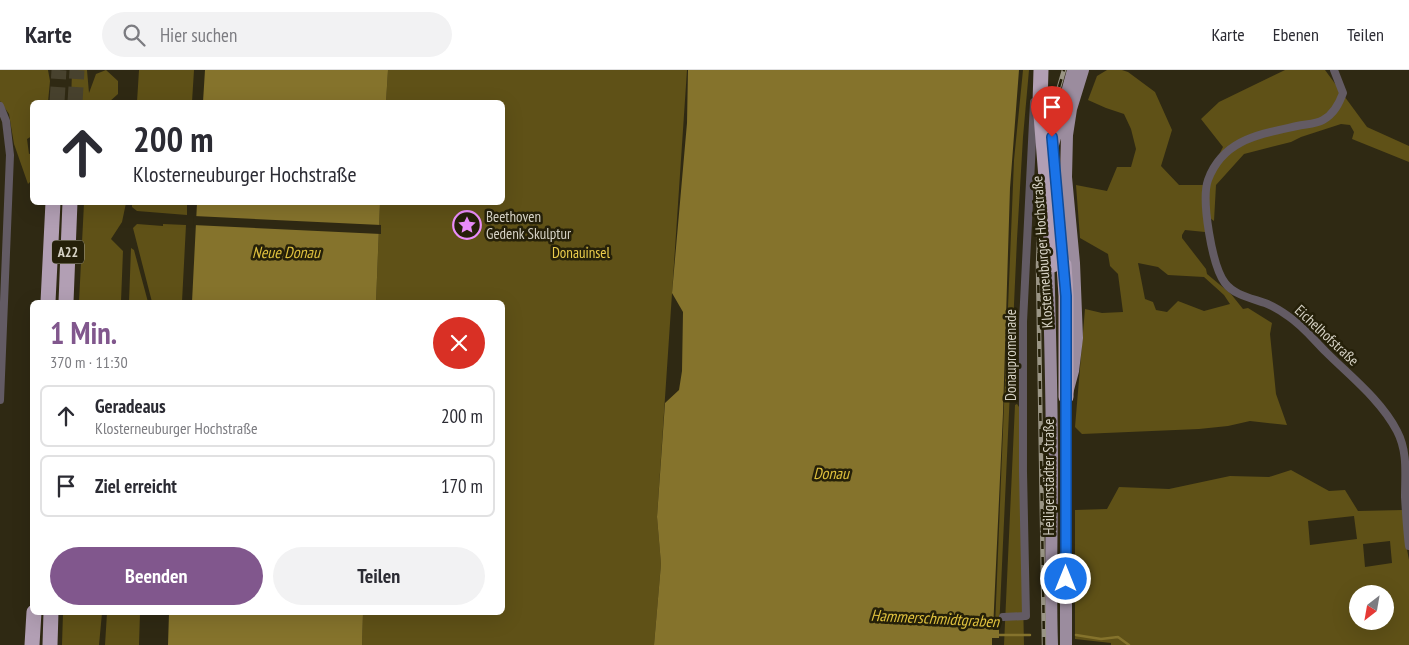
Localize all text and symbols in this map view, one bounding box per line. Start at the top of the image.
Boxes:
search box [102,12,452,57]
text: Karte [25,19,72,50]
icon: search [120,21,148,49]
text: Hier suchen [160,23,237,47]
text: Karte [1211,23,1245,46]
text: Ebenen [1273,23,1319,46]
text: Teilen [1347,23,1384,46]
pin [1031,86,1073,137]
icon: arrive [1038,93,1066,121]
text: 200 m [133,116,214,162]
icon: ahead [50,120,115,185]
text: Klosterneuburger Hochstraße [133,160,357,188]
street label: Klosterneuburger Hochstraße [1027,175,1057,329]
place label: Beethoven Gedenk Skulptur [486,207,572,243]
place icon: Beethoven Gedenk Skulptur [452,210,482,240]
road number: A22 [52,240,84,263]
water label: Neue Donau [252,242,321,262]
park label: Donauinsel [552,243,611,262]
street label: Eichelhofstraße [1291,300,1363,370]
street label: Donaupromenade [1001,309,1020,401]
text: 1 Min. [50,313,117,352]
button: close [433,317,485,369]
text: 370 m · 11:30 [50,352,128,372]
text: Geradeaus [95,394,166,418]
icon: ahead [52,402,80,430]
text: 200 m [441,404,483,428]
text: Klosterneuburger Hochstraße [95,418,258,438]
street label: Heiligenstädter Straße [1039,419,1058,535]
water label: Donau [813,463,850,483]
icon: arrive [52,472,80,500]
text: Ziel erreicht [95,474,177,498]
text: 170 m [441,474,483,498]
button: Beenden [50,547,263,605]
button: Teilen [273,547,485,605]
position arrow [1039,552,1091,604]
north arrow [1349,585,1394,630]
map controls [1349,585,1394,630]
water label: Hammerschmidtgraben [870,605,1001,631]

